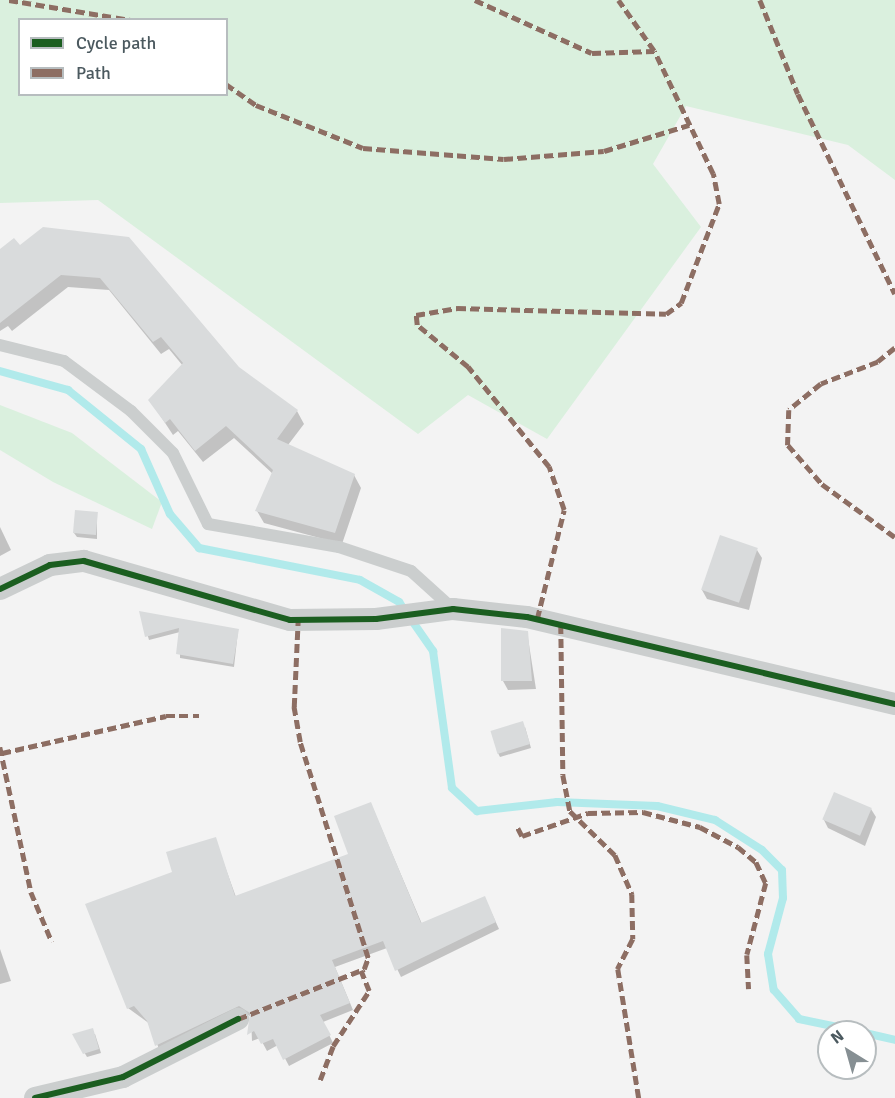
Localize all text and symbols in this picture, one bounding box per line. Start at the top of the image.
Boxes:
legend [18,18,228,96]
text: Cycle path [76,32,156,54]
text: Path [76,62,111,84]
north arrow [817,1020,877,1080]
text: N [827,1026,848,1049]

